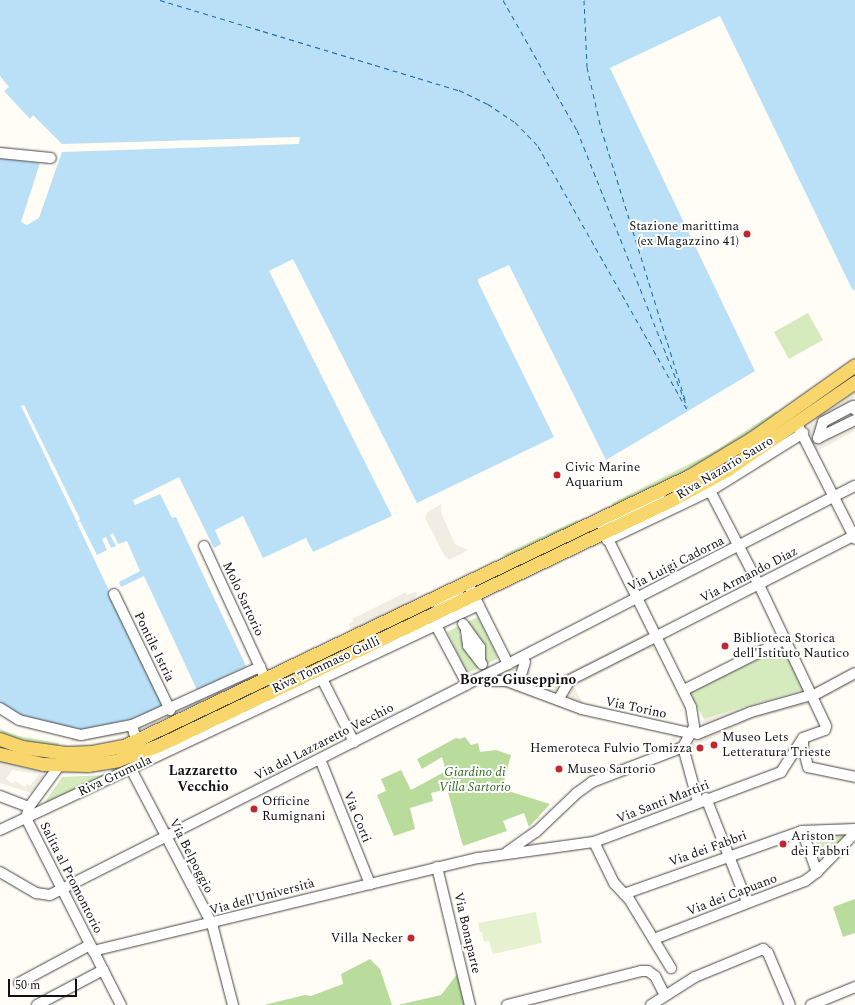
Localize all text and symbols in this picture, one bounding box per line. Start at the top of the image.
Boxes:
place label: Stazione marittima (ex Magazzino 41) [629,219,739,250]
marker: Stazione marittima (ex Magazzino 41) [742,229,752,239]
street label: Riva Nazario Sauro [674,433,776,503]
place label: Civic Marine Aquarium [565,460,640,491]
marker: Civic Marine Aquarium [552,470,562,480]
street label: Via Luigi Cadorna [625,533,727,595]
street label: Via Armando Diaz [698,544,800,606]
street label: Molo Sartorio [219,559,267,639]
street label: Pontile Istria [130,610,178,684]
place label: Biblioteca Storica dell'Istituto Nautico [733,631,849,662]
street label: Riva Tommaso Gulli [270,633,382,697]
marker: Biblioteca Storica dell'Istituto Nautico [720,641,730,651]
district label: Borgo Giuseppino [460,672,576,688]
street label: Via Torino [604,694,668,722]
street label: Via del Lazzaretto Vecchio [252,700,396,784]
place label: Museo Lets Letteratura Trieste [722,730,831,761]
place label: Hemeroteca Fulvio Tomizza [530,740,692,756]
marker: Museo Lets Letteratura Trieste [709,740,719,750]
marker: Hemeroteca Fulvio Tomizza [695,743,705,753]
street label: Riva Grumula [76,752,154,800]
place label: Museo Sartorio [567,761,655,777]
district label: Lazzaretto Vecchio [169,763,237,796]
marker: Museo Sartorio [554,764,564,774]
park label: Giardino di Villa Sartorio [439,765,511,796]
street label: Via Santi Martiri [614,777,712,827]
street label: Via Corti [340,789,374,845]
place label: Officine Rumignani [262,794,325,825]
marker: Officine Rumignani [249,804,259,814]
street label: Via Belpoggio [166,816,216,896]
street label: Salita al Promontorio [36,820,106,936]
street label: Via dei Fabbri [667,828,749,870]
place label: Ariston dei Fabbri [791,829,850,860]
marker: Ariston dei Fabbri [778,839,788,849]
street label: Via dei Capuano [685,871,779,919]
street label: Via dell'Università [208,876,316,918]
street label: Via Bonaparte [450,891,484,975]
place label: Villa Necker [331,930,403,946]
marker: Villa Necker [406,933,416,943]
scale bar [10,971,79,997]
text: 50 m [15,976,40,995]

